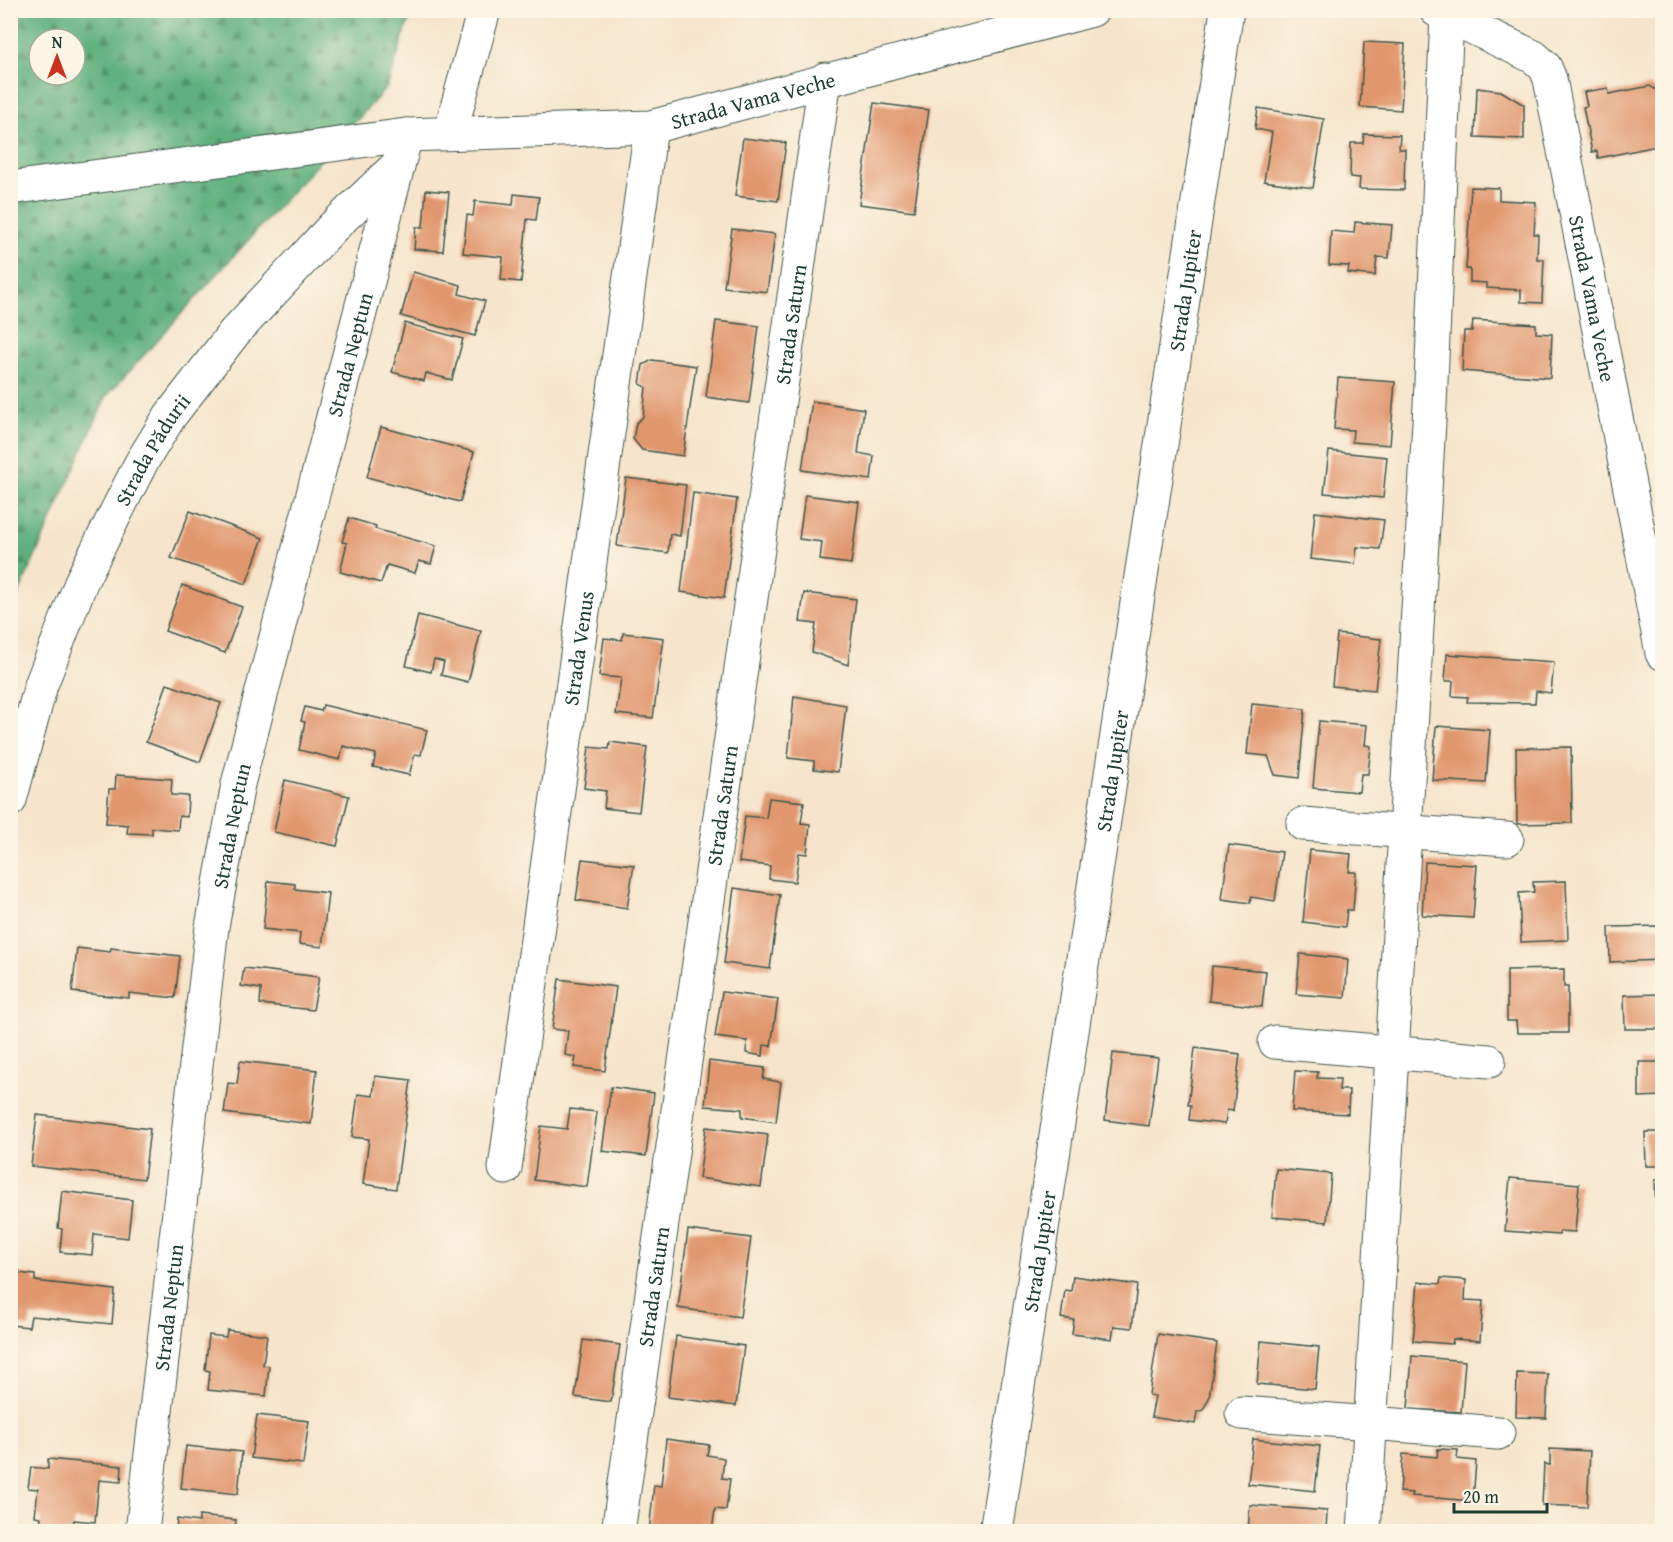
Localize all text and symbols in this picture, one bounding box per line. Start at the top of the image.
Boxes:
north arrow [27,27,87,87]
text: N [52,30,63,54]
street label: Strada Vama Veche [667,63,839,137]
street label: Strada Vama Veche [1561,212,1624,384]
street label: Strada Jupiter [1160,227,1209,353]
street label: Strada Saturn [766,262,814,386]
street label: Strada Neptun [318,289,380,420]
street label: Strada Pădurii [106,387,198,511]
street label: Strada Venus [555,589,601,708]
street label: Strada Jupiter [1087,707,1136,834]
street label: Strada Saturn [698,743,745,868]
street label: Strada Neptun [204,759,258,891]
street label: Strada Jupiter [1014,1188,1063,1314]
street label: Strada Saturn [629,1224,677,1349]
street label: Strada Neptun [145,1242,191,1373]
scale bar [1454,1476,1547,1514]
text: 20 m [1463,1483,1499,1510]

